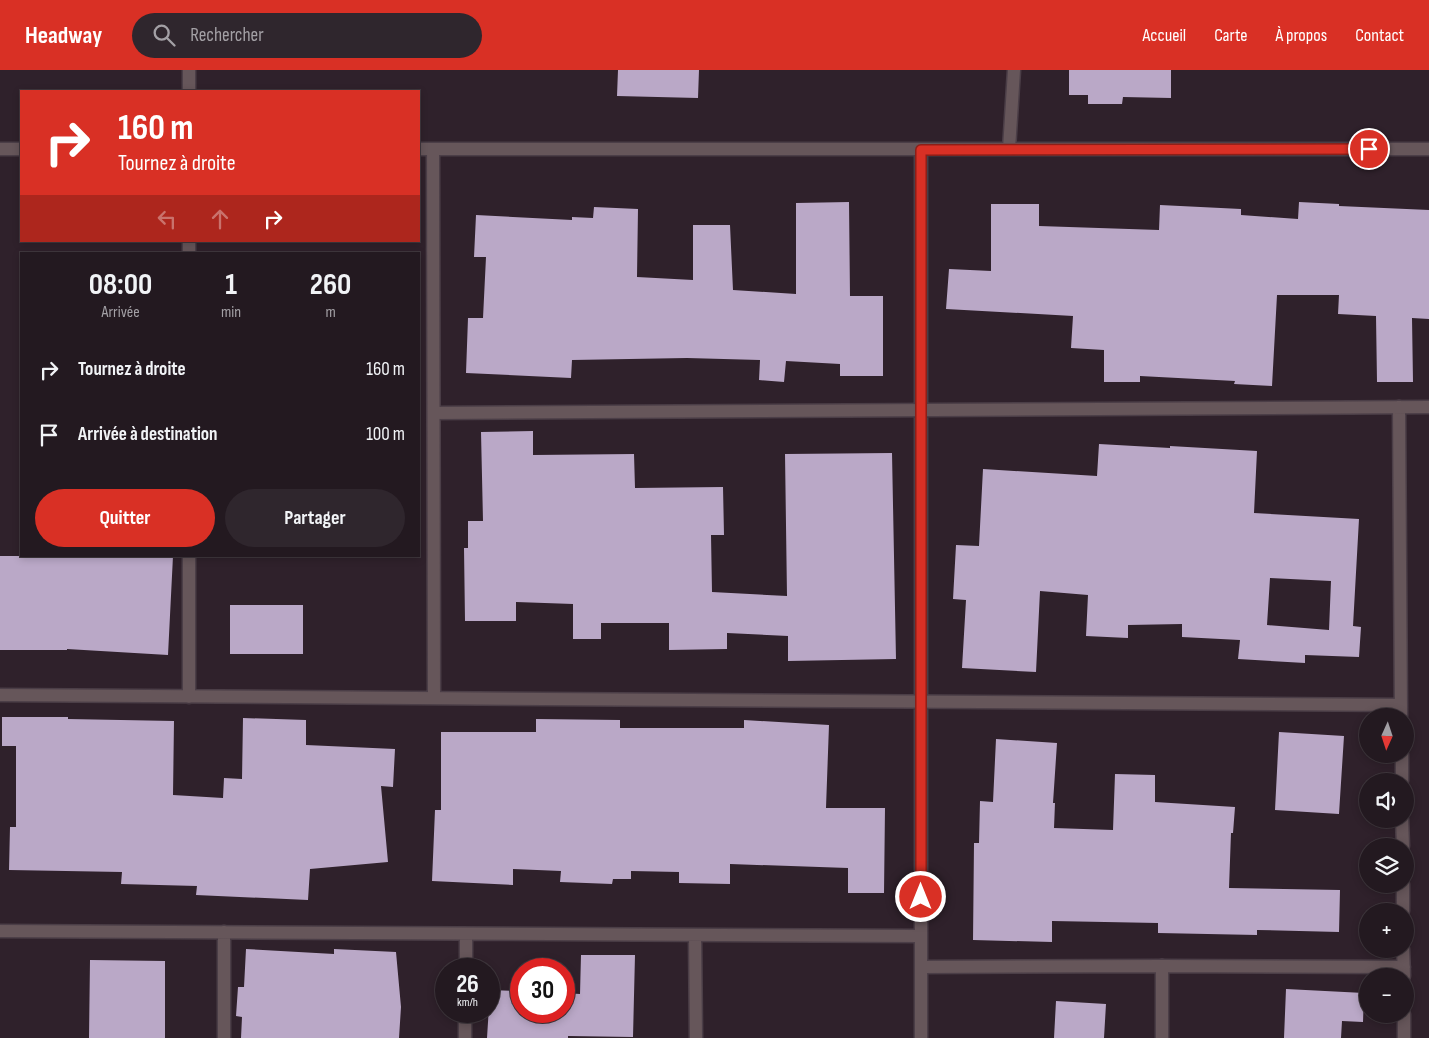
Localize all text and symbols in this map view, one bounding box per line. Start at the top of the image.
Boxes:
search box [132,13,482,58]
text: Headway [25,21,102,50]
icon: search [150,21,178,49]
text: Rechercher [190,24,264,47]
text: Accueil [1142,25,1186,46]
text: Carte [1214,25,1247,46]
text: À propos [1275,25,1327,46]
text: Contact [1355,25,1404,46]
text: 160 m [118,107,194,150]
icon: right [35,110,100,175]
pin [1348,128,1390,170]
icon: arrive [1355,135,1383,163]
text: Tournez à droite [118,150,235,177]
icon: left [153,205,181,233]
icon: ahead [206,205,234,233]
icon: right [259,205,287,233]
text: 08:00 [89,267,152,303]
text: 1 [225,267,237,303]
text: 260 [310,267,351,303]
text: Arrivée [101,303,140,322]
text: min [221,303,241,322]
text: m [325,303,336,322]
icon: right [35,356,63,384]
text: Tournez à droite [78,358,186,381]
text: 160 m [366,358,405,381]
icon: arrive [35,421,63,449]
text: Arrivée à destination [78,423,218,446]
text: 100 m [366,423,405,446]
button: Quitter [35,489,215,547]
button: Partager [225,489,405,547]
north arrow [1359,708,1414,762]
map controls [1359,708,1414,1023]
button: sound [1359,773,1414,828]
button: layers [1359,838,1414,893]
position arrow [894,870,946,922]
button: + [1359,903,1414,958]
speed limit sign: 30 [510,958,575,1023]
button: − [1359,968,1414,1023]
text: 26 [456,969,479,1000]
text: km/h [457,995,478,1010]

